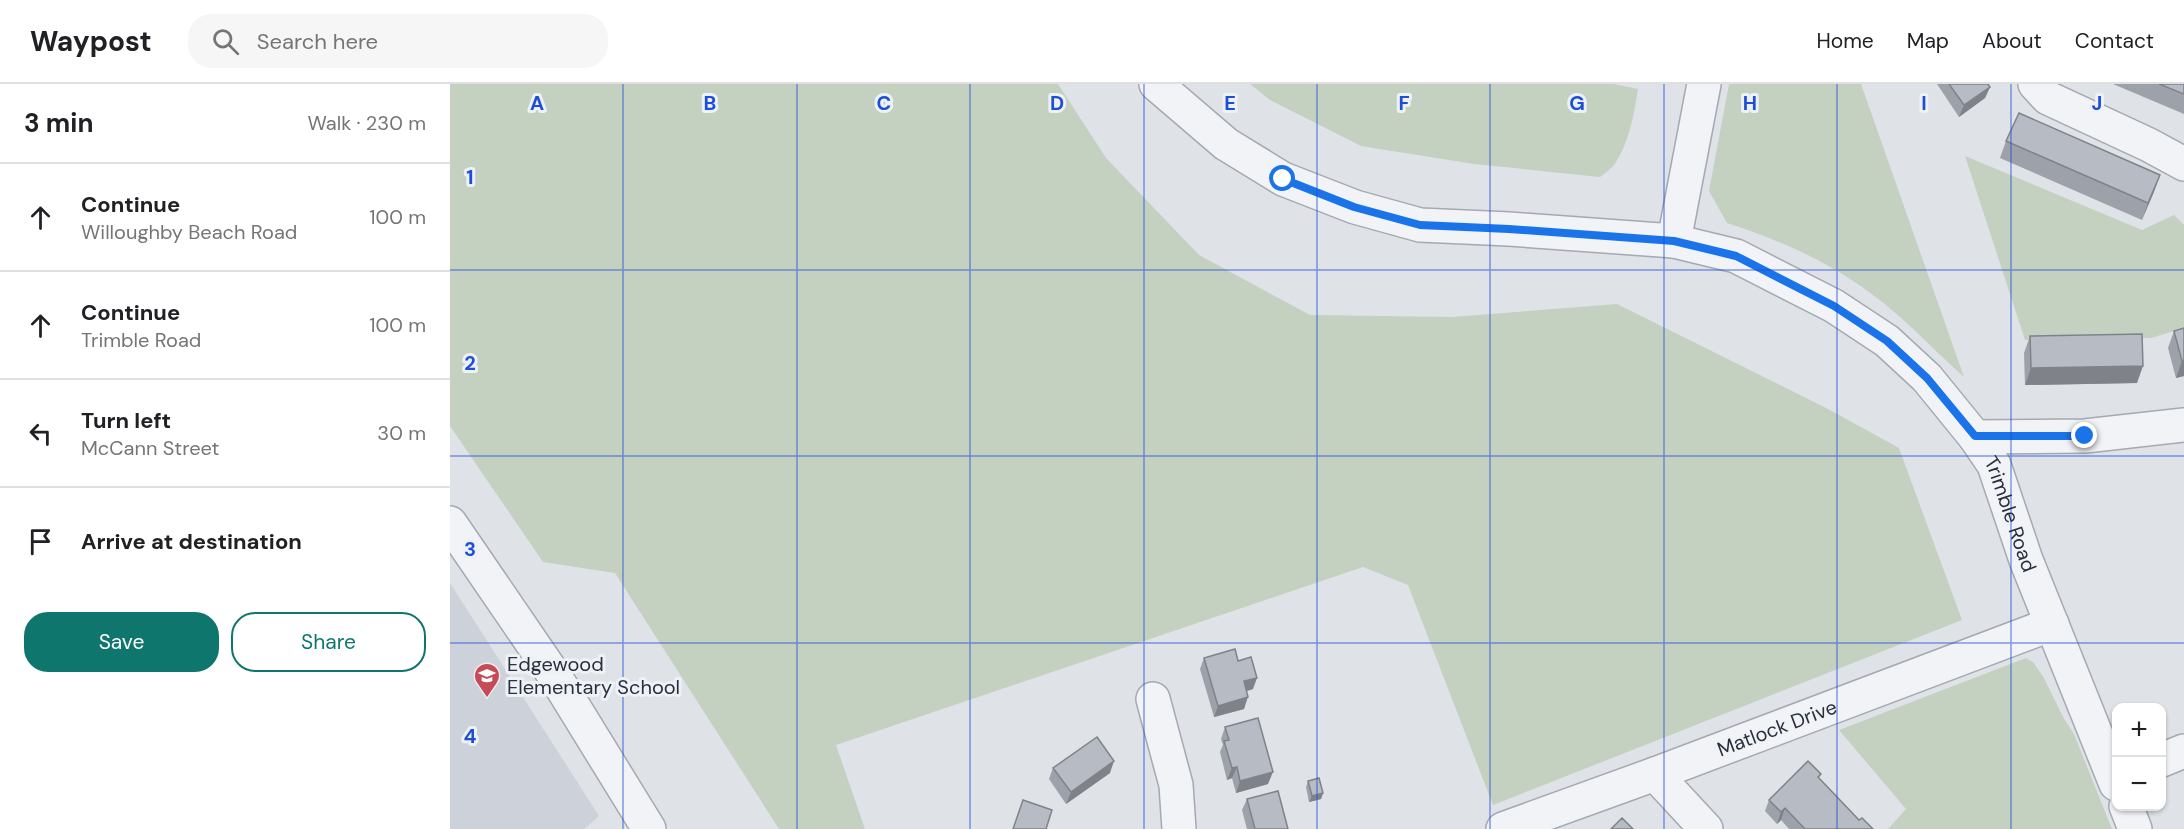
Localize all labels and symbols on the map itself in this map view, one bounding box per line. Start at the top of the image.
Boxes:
text: A [530,90,544,116]
text: B [704,90,716,116]
text: C [877,90,891,116]
text: D [1050,90,1064,116]
text: E [1224,90,1236,116]
text: F [1398,90,1410,116]
text: G [1569,90,1585,116]
text: H [1743,90,1757,116]
text: I [1921,90,1927,116]
text: J [2092,90,2102,116]
text: 1 [466,164,474,190]
route start [1269,165,1295,191]
text: 2 [464,350,476,376]
route end [2071,422,2097,448]
street label: Trimble Road [1979,451,2043,576]
text: 3 [464,536,476,562]
place label: Edgewood Elementary School [507,651,680,700]
school or university icon: Edgewood Elementary School [472,661,502,699]
street label: Matlock Drive [1713,694,1840,762]
text: 4 [464,723,477,749]

